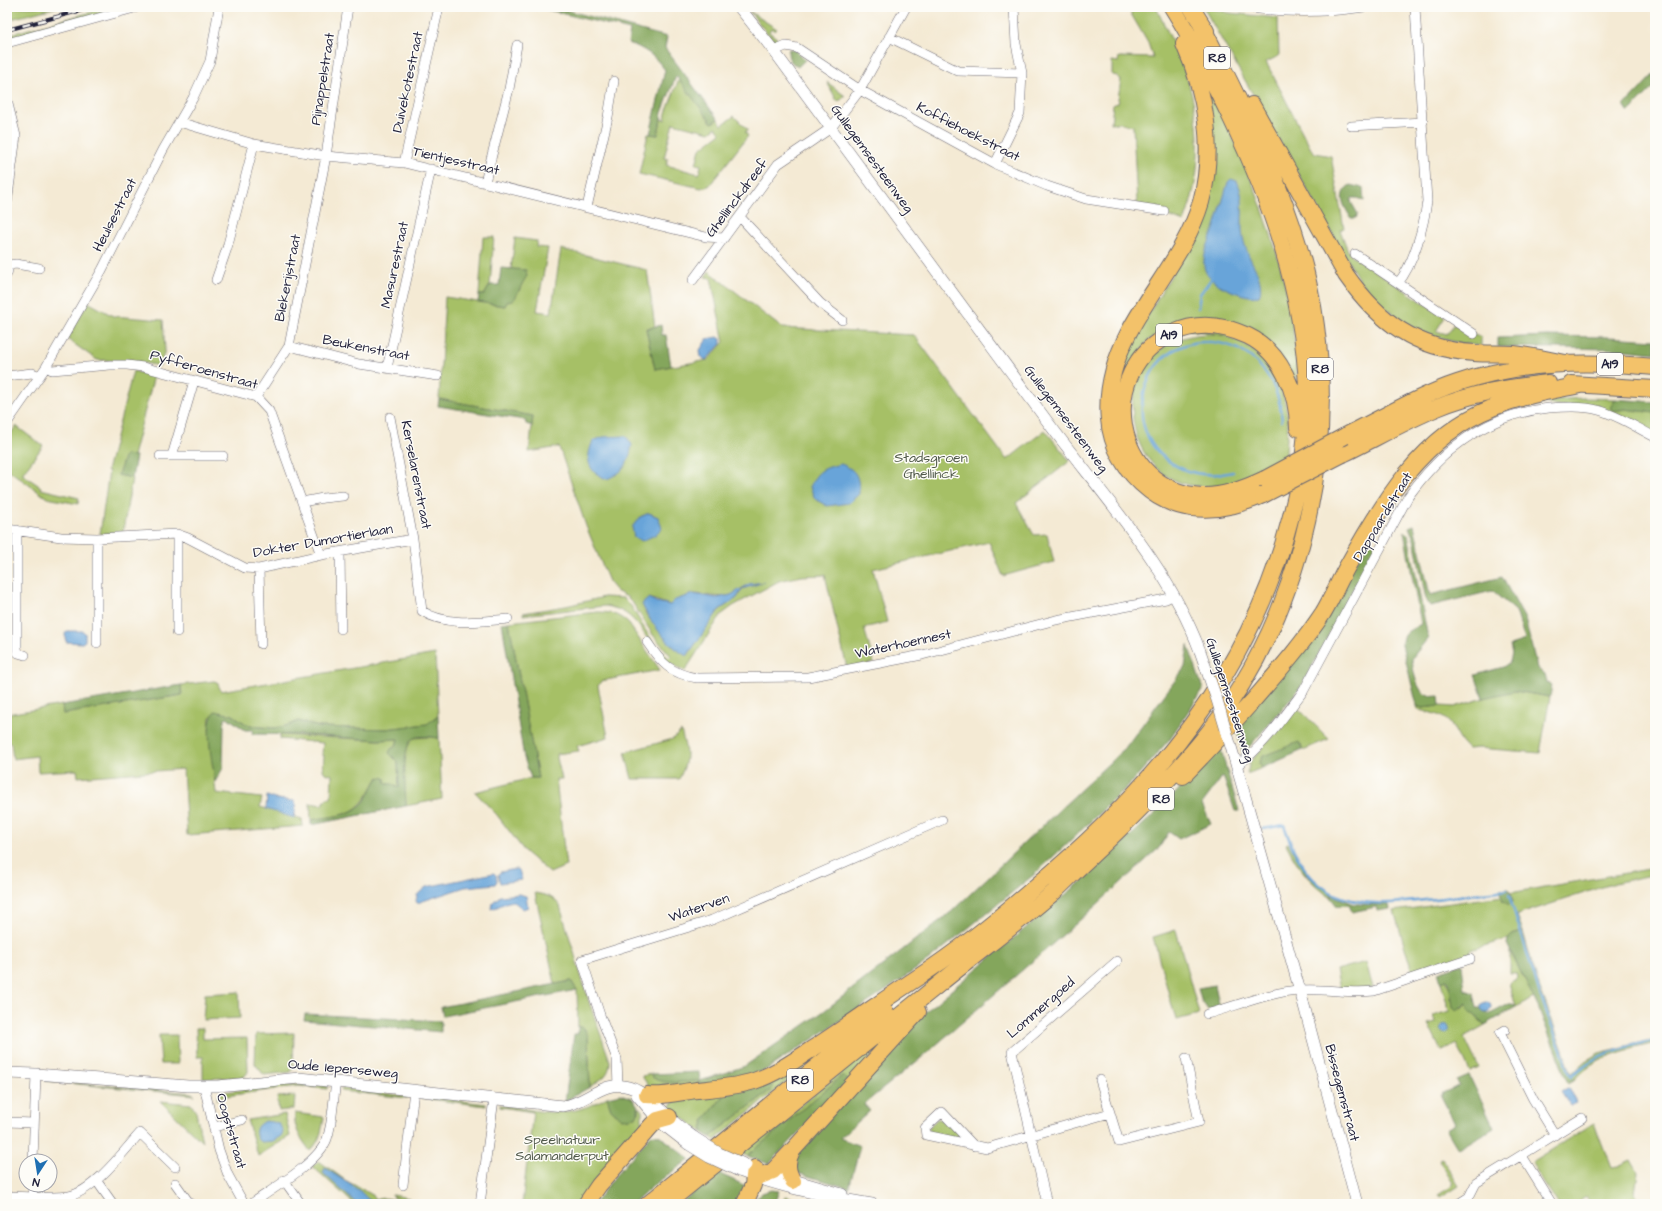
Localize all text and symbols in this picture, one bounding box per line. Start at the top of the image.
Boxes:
street label: Duivekotestraat [387,29,429,135]
street label: Pijnappelstraat [306,31,340,127]
road number: R8 [1204,47,1230,69]
street label: Koffiehoekstraat [913,97,1024,167]
street label: Gullegemsesteenweg [826,101,918,217]
street label: Tientjesstraat [411,141,502,181]
street label: Ghellinckdreef [701,154,774,241]
street label: Heulsestraat [88,174,142,255]
street label: Masurestraat [376,219,414,310]
street label: Blekerijstraat [270,232,306,323]
road number: A19 [1156,324,1182,346]
street label: Beukenstraat [321,330,411,366]
street label: Pyfferoenstraat [148,345,261,395]
road number: A19 [1597,353,1623,375]
road number: R8 [1307,358,1333,380]
street label: Gullegemsesteenweg [1019,361,1113,477]
street label: Kerselarenstraat [396,419,436,531]
park label: Stadsgroen Ghellinck [894,448,968,484]
street label: Dappaardstraat [1348,468,1418,566]
street label: Dokter Dumortierlaan [252,519,394,563]
street label: Waterhoennest [853,624,953,664]
street label: Gullegemsesteenweg [1200,635,1260,765]
road number: R8 [1148,788,1174,810]
street label: Waterven [666,888,732,928]
street label: Lommergoed [1003,973,1079,1043]
street label: Bissegemstraat [1319,1042,1365,1144]
street label: Oude Ieperseweg [287,1054,399,1084]
road number: R8 [787,1069,813,1091]
street label: Oogststraat [211,1091,251,1171]
park label: Speelnatuur Salamanderput [515,1130,609,1166]
north arrow [18,1153,58,1193]
text: N [31,1174,41,1190]

